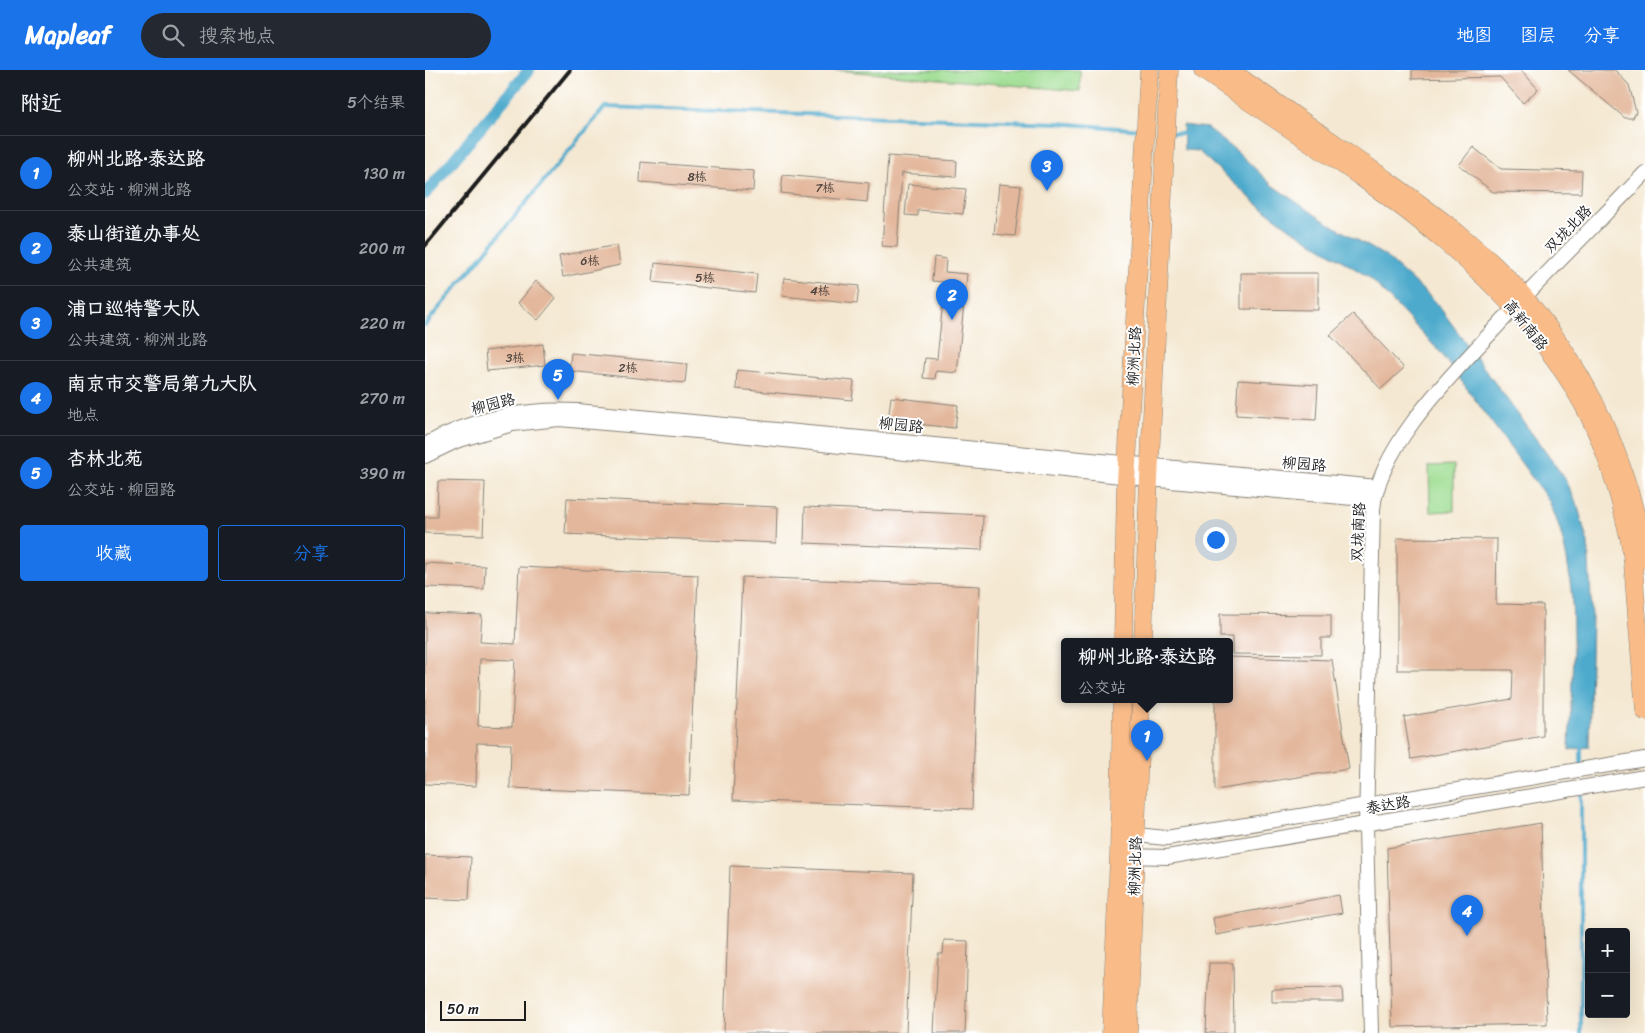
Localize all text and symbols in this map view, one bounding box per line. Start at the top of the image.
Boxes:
search box [141,13,491,58]
text: Mapleaf [25,14,111,56]
text: 搜索地点 [199,19,275,52]
text: 地图 [1456,19,1492,51]
text: 图层 [1520,19,1556,51]
text: 分享 [1584,19,1620,51]
icon: search [159,21,187,49]
text: 附近 [20,84,62,122]
text: 5个结果 [347,88,405,117]
text: 柳州北路·泰达路 [67,142,205,175]
pin: 3 [1031,150,1063,191]
text: 1 [33,159,39,188]
text: 130 m [363,159,405,188]
house number: 8栋 [687,166,707,188]
text: 公交站 · 柳洲北路 [67,175,192,204]
house number: 7栋 [816,177,834,199]
street label: 双垅北路 [1538,198,1598,260]
text: 泰山街道办事处 [67,217,200,250]
text: 2 [31,234,41,263]
text: 200 m [359,234,405,263]
text: 公共建筑 [67,250,131,279]
house number: 6栋 [581,250,599,272]
house number: 5栋 [695,267,715,289]
pin: 2 [936,279,968,320]
house number: 4栋 [810,280,830,302]
text: 浦口巡特警大队 [67,292,200,325]
street label: 高新南路 [1497,293,1555,357]
text: 3 [32,309,40,338]
text: 220 m [360,309,405,338]
text: 公共建筑 · 柳洲北路 [67,325,208,354]
street label: 柳洲北路 [1119,325,1149,387]
house number: 3栋 [506,347,524,369]
house number: 2栋 [619,357,637,379]
pin: 5 [542,359,574,400]
text: 南京市交警局第九大队 [67,367,257,400]
text: 4 [31,384,41,413]
text: 270 m [360,384,405,413]
street label: 柳园路 [468,386,518,422]
text: 地点 [67,400,99,429]
street label: 柳园路 [877,410,925,440]
text: 杏林北苑 [67,442,143,475]
street label: 柳园路 [1280,449,1328,479]
text: 5 [31,459,41,488]
text: 390 m [360,459,405,488]
text: 公交站 · 柳园路 [67,475,176,504]
street label: 双垅南路 [1343,501,1373,563]
button: 收藏 [20,525,208,581]
button: 分享 [218,525,405,581]
your location [1203,527,1229,553]
popup [1061,638,1233,703]
text: 柳州北路·泰达路 [1078,640,1216,673]
text: 公交站 [1078,673,1126,702]
pin: 1 [1131,720,1163,761]
street label: 泰达路 [1364,788,1412,822]
street label: 柳洲北路 [1121,836,1149,896]
pin: 4 [1451,895,1483,936]
map controls [1585,928,1630,1018]
button: + [1585,928,1630,973]
button: − [1585,973,1630,1018]
text: 50 m [447,997,479,1022]
scale bar [440,998,526,1021]

